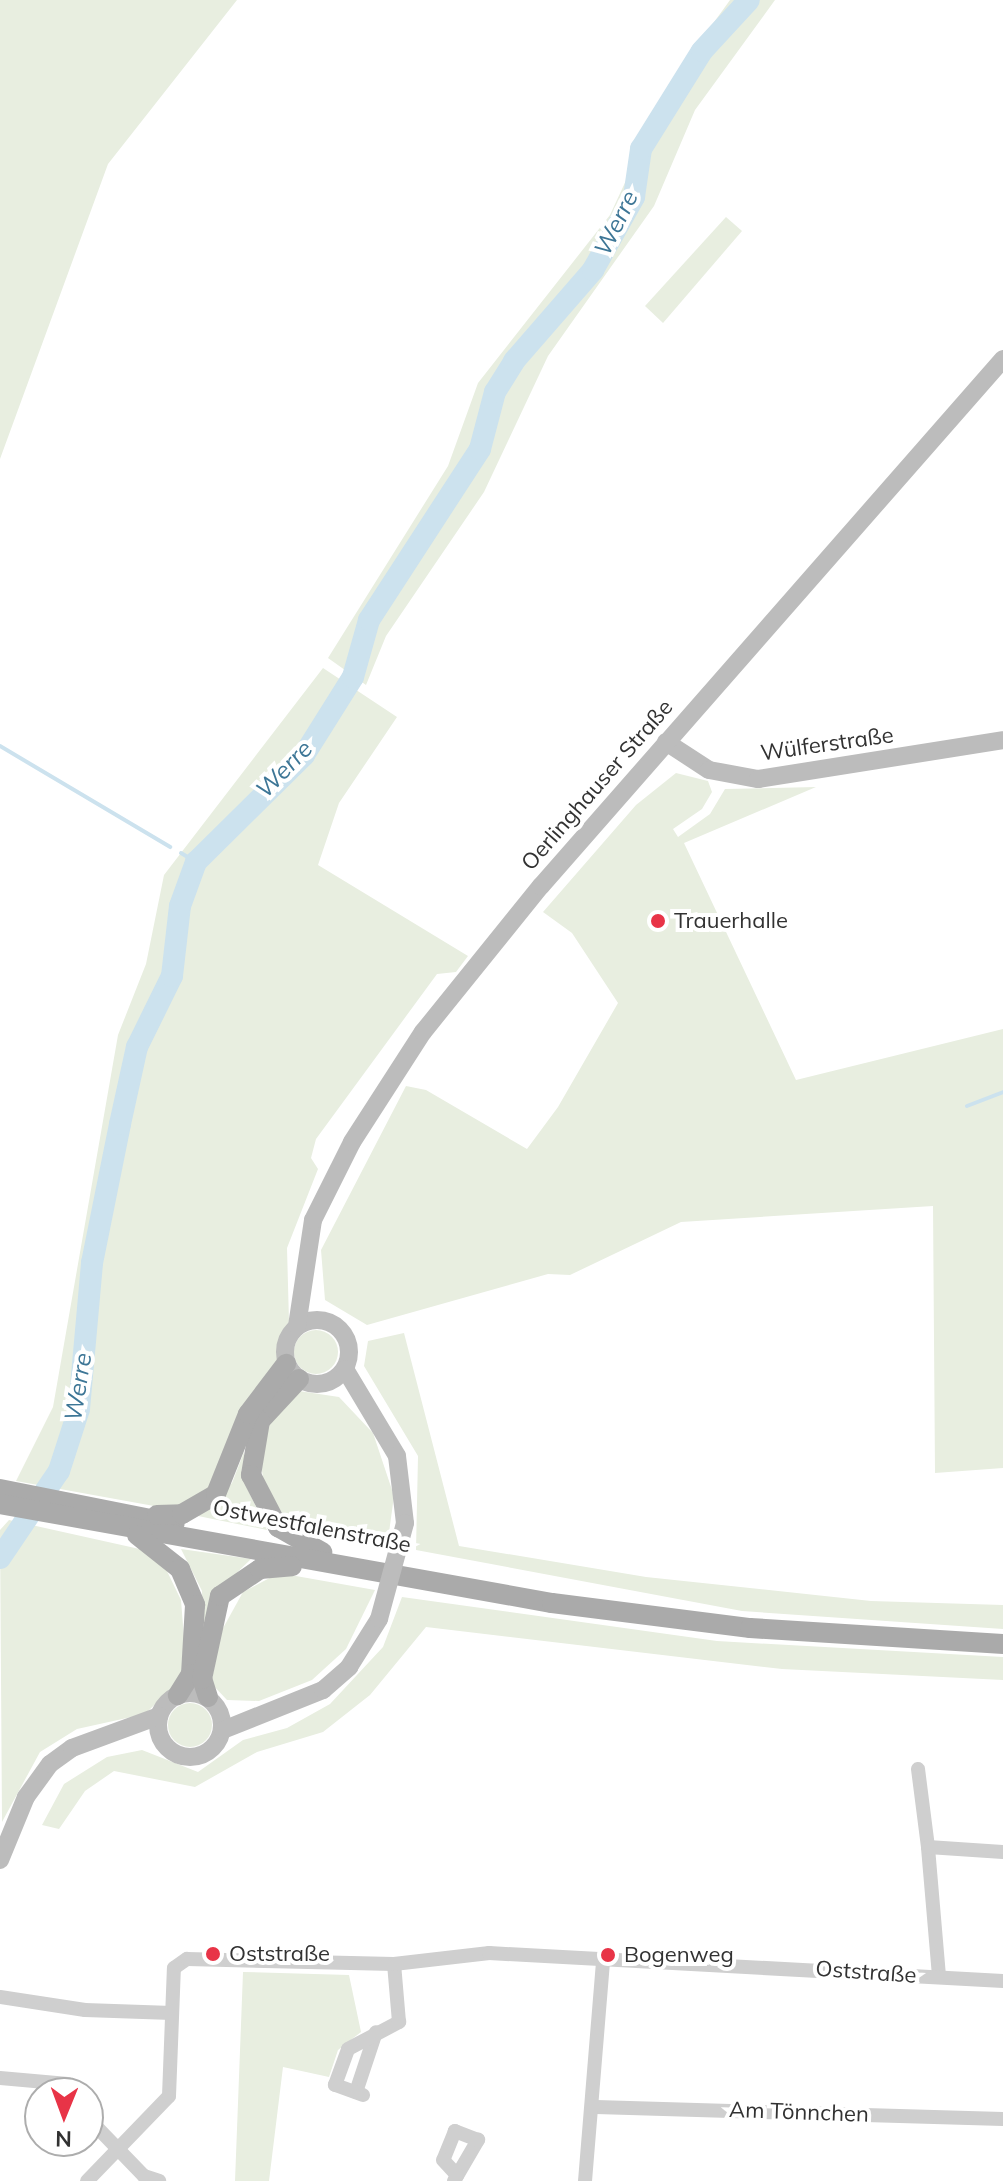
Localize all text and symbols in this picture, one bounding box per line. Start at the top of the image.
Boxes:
water label: Werre [588,186,644,260]
street label: Oerlinghauser Straße [516,694,678,876]
street label: Wülferstraße [759,722,895,766]
water label: Werre [250,734,318,804]
place label: Trauerhalle [674,908,788,934]
marker: Trauerhalle [649,912,667,930]
water label: Werre [58,1351,98,1423]
street label: Ostwestfalenstraße [211,1494,413,1558]
place label: Oststraße [229,1941,330,1967]
place label: Bogenweg [624,1942,734,1968]
marker: Oststraße [204,1945,222,1963]
marker: Bogenweg [599,1946,617,1964]
street label: Oststraße [815,1955,917,1989]
north arrow [24,2077,104,2157]
street label: Am Tönnchen [729,2096,869,2128]
text: N [55,2125,72,2153]

